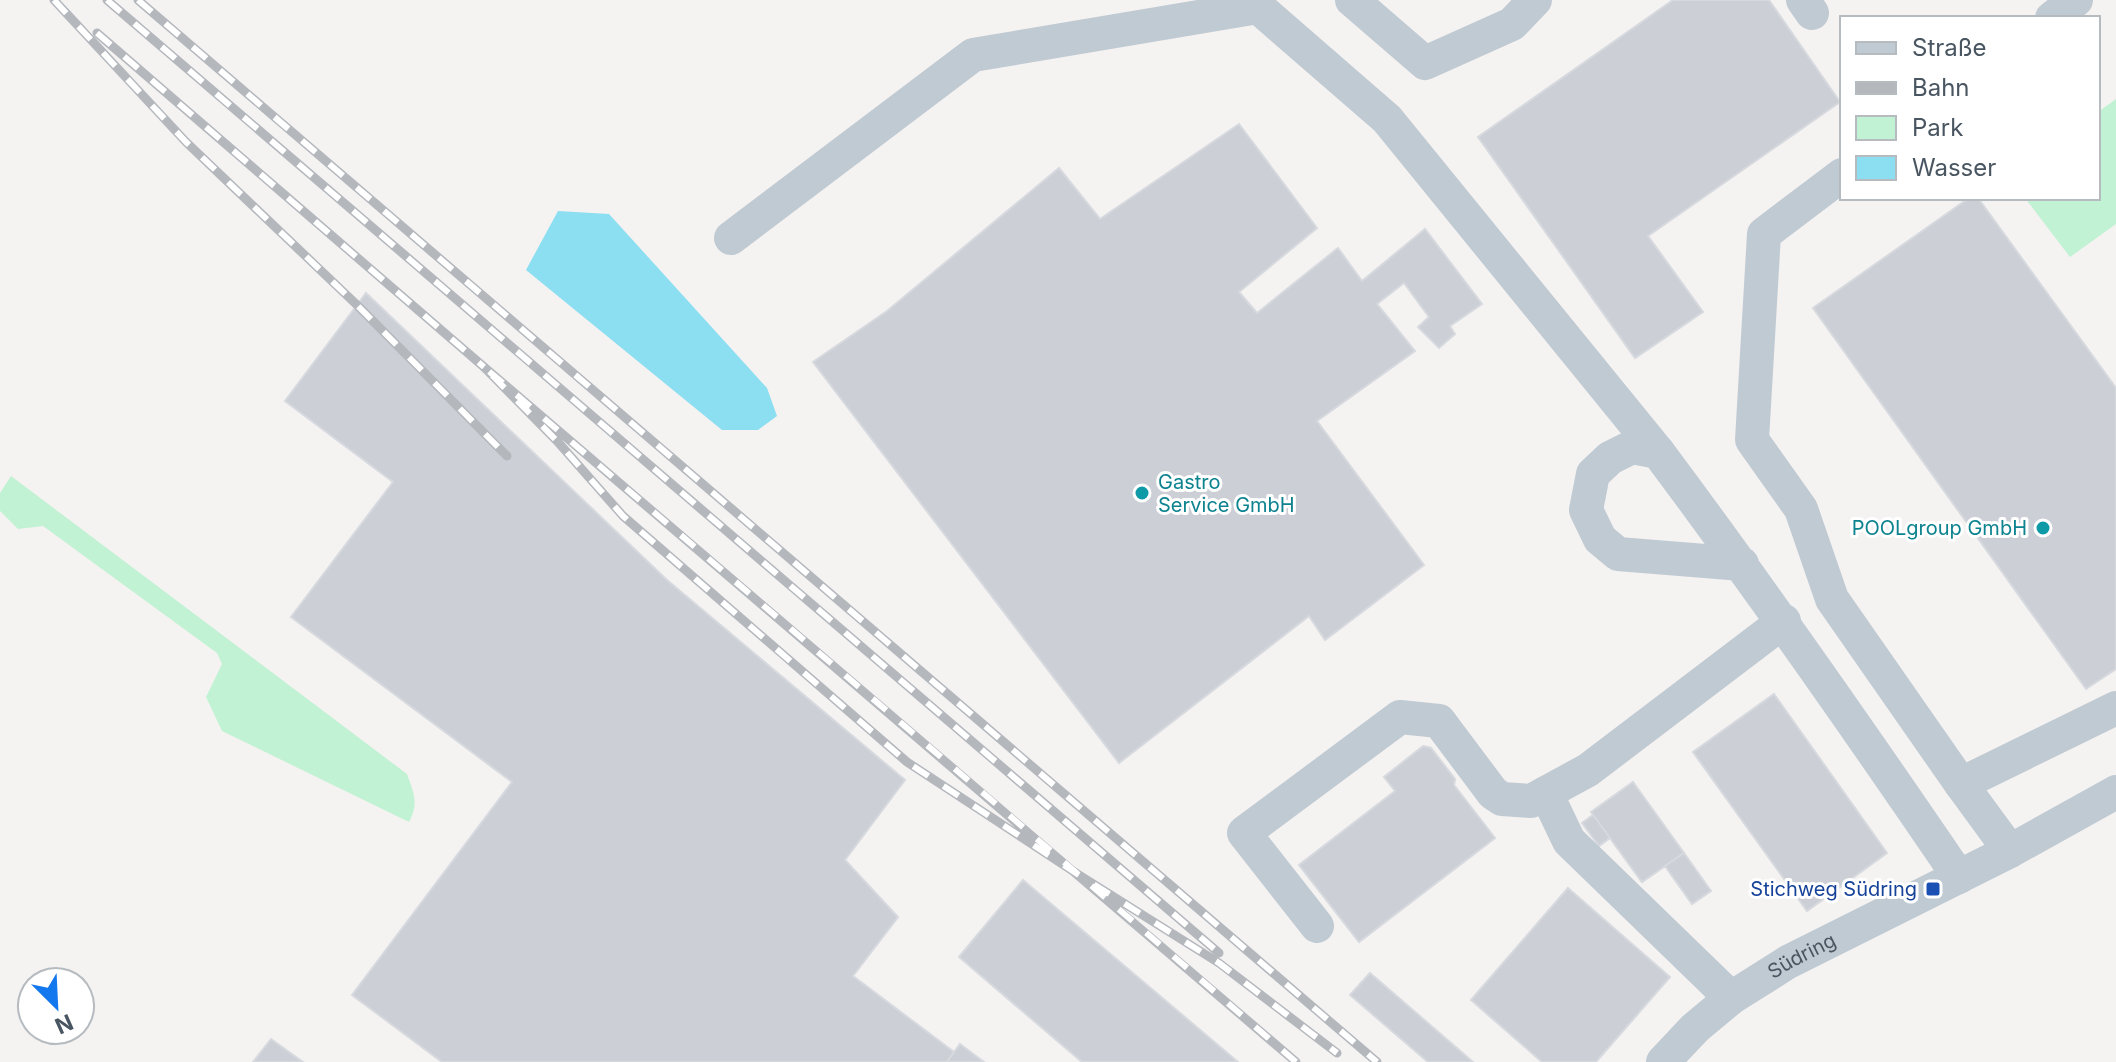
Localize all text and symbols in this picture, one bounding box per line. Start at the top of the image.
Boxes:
legend [1840,16,2100,200]
text: Straße [1912,33,1987,62]
text: Bahn [1912,73,1970,102]
text: Park [1912,113,1963,142]
text: Wasser [1912,153,1996,182]
place label: Gastro Service GmbH [1158,470,1295,517]
marker: Gastro Service GmbH [1133,484,1151,502]
place label: POOLgroup GmbH [1852,516,2027,540]
marker: POOLgroup GmbH [2034,519,2052,537]
place label: Stichweg Südring [1750,877,1917,901]
marker: Stichweg Südring [1924,880,1942,898]
street label: Südring [1763,928,1840,984]
north arrow [16,966,96,1046]
text: N [51,1009,77,1040]

